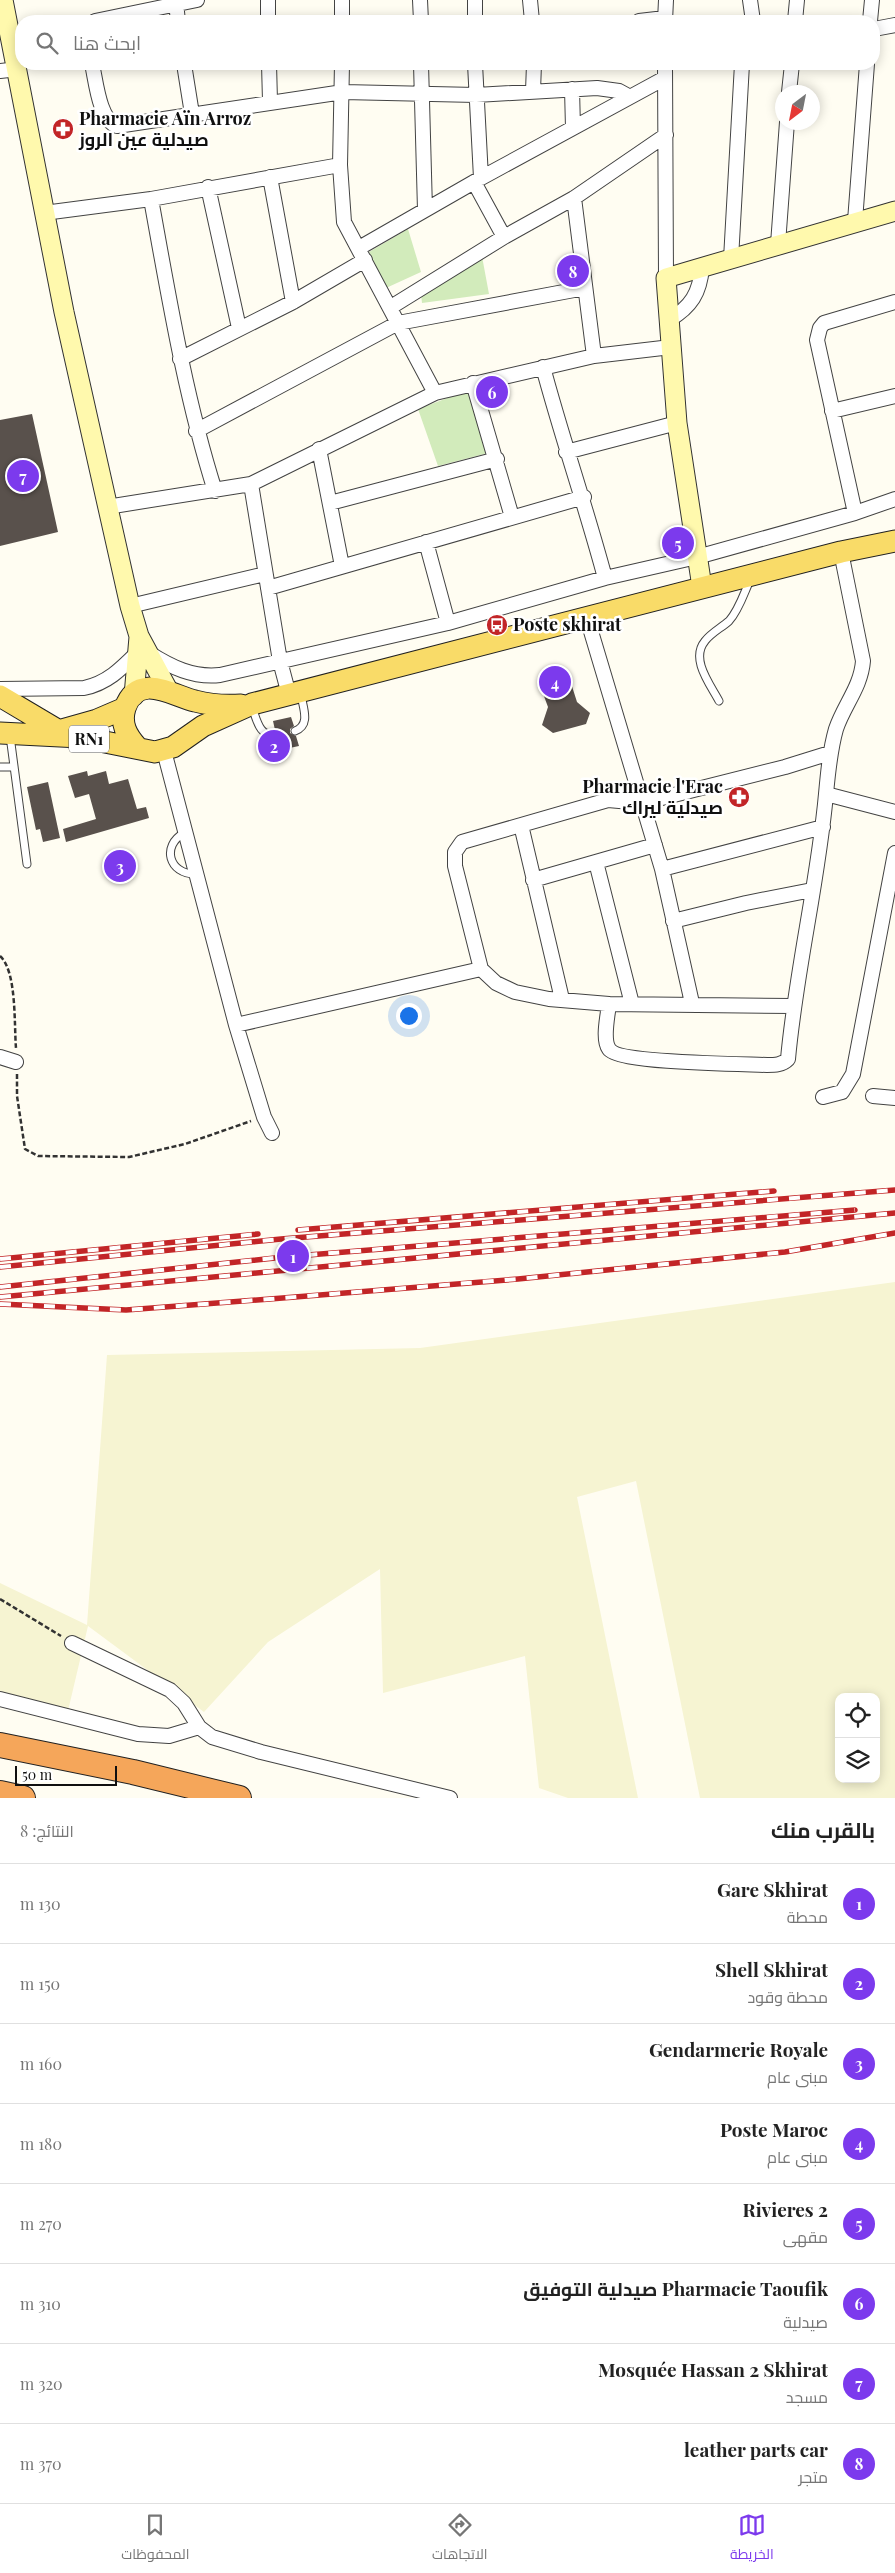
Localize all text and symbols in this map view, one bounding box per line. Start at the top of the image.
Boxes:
search box [15,15,880,70]
icon: search [33,29,61,57]
text: ابحث هنا [73,29,141,55]
north arrow [775,85,820,130]
place label: Pharmacie Aïn Arroz صيدلية عين الروز [78,106,251,151]
pharmacy icon: Pharmacie Aïn Arroz صيدلية عين الروز [51,117,75,141]
pin: 8 [557,252,589,290]
pin: 6 [476,373,508,411]
pin: 7 [7,457,39,495]
pin: 5 [662,524,694,562]
place label: Poste skhirat [513,612,622,636]
bus stop icon: Poste skhirat [485,613,509,637]
pin: 4 [539,663,571,701]
road number: RN1 [69,726,109,752]
pin: 2 [258,727,290,765]
place label: Pharmacie l'Erac صيدلية ليراك [582,774,723,819]
pharmacy icon: Pharmacie l'Erac صيدلية ليراك [727,785,751,809]
pin: 3 [104,847,136,885]
your location [396,1003,422,1029]
pin: 1 [277,1237,309,1275]
map controls [835,1693,880,1783]
button: locate [835,1693,880,1738]
button: layers [835,1738,880,1783]
scale bar [15,1763,118,1786]
text: 50 m [22,1765,52,1784]
text: بالقرب منك [771,1815,875,1843]
text: النتائج: 8 [20,1820,74,1841]
text: Gare Skhirat [717,1876,828,1902]
text: 130 m [20,1893,61,1914]
text: 1 [856,1893,862,1914]
text: محطة [787,1906,828,1927]
text: Shell Skhirat [715,1956,828,1982]
text: 150 m [20,1973,60,1994]
text: 2 [855,1973,863,1994]
text: محطة وقود [747,1986,828,2007]
text: Gendarmerie Royale [649,2036,828,2062]
text: 160 m [20,2053,62,2074]
text: 3 [855,2053,863,2074]
text: مبنى عام [767,2066,828,2087]
text: Poste Maroc [720,2116,828,2142]
text: 180 m [20,2133,62,2154]
text: 4 [855,2133,863,2154]
text: مبنى عام [767,2146,828,2167]
text: 2 Rivieres [743,2196,828,2222]
text: 270 m [20,2213,62,2234]
text: 5 [855,2213,863,2234]
text: مقهى [783,2226,828,2247]
text: Pharmacie Taoufik صيدلية التوفيق [523,2275,828,2301]
text: 310 m [20,2293,61,2314]
text: 6 [855,2293,864,2314]
text: صيدلية [783,2311,828,2332]
text: Mosquée Hassan 2 Skhirat [598,2356,828,2382]
text: 320 m [20,2373,63,2394]
text: 7 [855,2373,863,2394]
text: مسجد [786,2386,828,2407]
text: leather parts car [684,2436,828,2462]
text: 370 m [20,2453,62,2474]
text: 8 [855,2453,864,2474]
text: متجر [799,2466,828,2487]
tab: المحفوظات [121,2511,189,2567]
tab: الاتجاهات [432,2511,487,2567]
tab: الخريطة [730,2511,774,2567]

